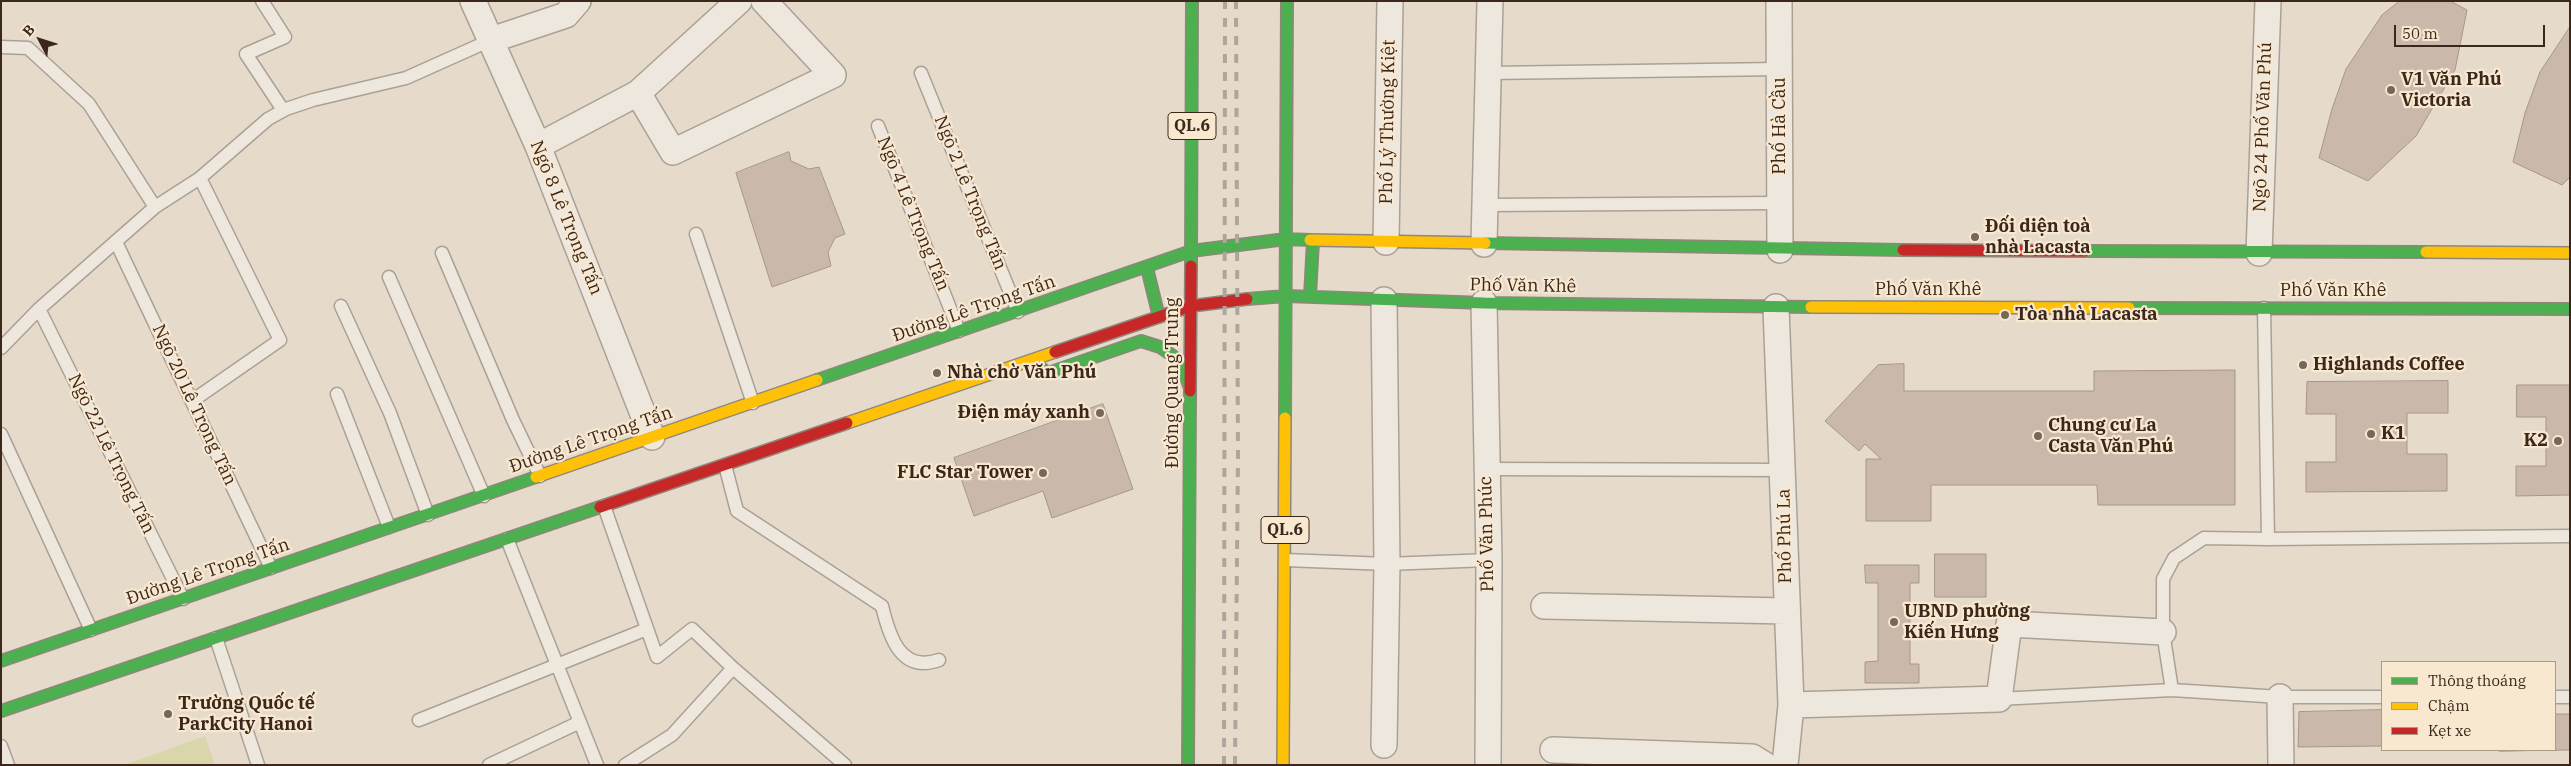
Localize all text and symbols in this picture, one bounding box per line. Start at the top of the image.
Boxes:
north arrow [15,15,65,65]
scale bar [2396,15,2547,47]
text: B [18,21,39,40]
text: 50 m [2402,24,2438,43]
street label: Phố Lý Thường Kiệt [1376,39,1400,205]
street label: Ngõ 24 Phố Văn Phú [2249,42,2277,212]
place label: V1 Văn Phú Victoria [2401,69,2502,112]
street label: Phố Hà Cầu [1769,77,1791,175]
marker: V1 Văn Phú Victoria [2385,84,2397,96]
road number: QL.6 [1168,112,1216,140]
street label: Ngõ 2 Lê Trọng Tấn [929,113,1011,273]
street label: Ngõ 4 Lê Trọng Tấn [872,134,954,294]
street label: Ngõ 8 Lê Trọng Tấn [525,138,607,298]
place label: Đối diện toà nhà Lacasta [1985,216,2091,258]
marker: Đối diện toà nhà Lacasta [1969,231,1981,243]
street label: Đường Lê Trọng Tấn [889,271,1059,347]
street label: Phố Văn Khê [1469,274,1577,298]
street label: Phố Văn Khê [1875,279,1981,301]
street label: Phố Văn Khê [2280,280,2386,302]
street label: Đường Quang Trung [1162,297,1184,469]
place label: Tòa nhà Lacasta [2015,304,2158,326]
marker: Tòa nhà Lacasta [1999,309,2011,321]
street label: Ngõ 20 Lê Trọng Tấn [147,321,241,489]
place label: Highlands Coffee [2313,354,2465,376]
marker: Highlands Coffee [2297,359,2309,371]
place label: Nhà chờ Văn Phú [947,362,1096,384]
marker: Nhà chờ Văn Phú [931,367,943,379]
street label: Ngõ 22 Lê Trọng Tấn [63,370,159,538]
street label: Đường Lê Trọng Tấn [506,402,676,478]
place label: Điện máy xanh [958,402,1090,424]
marker: Điện máy xanh [1094,407,1106,419]
place label: Chung cư La Casta Văn Phú [2048,415,2173,458]
place label: K1 [2381,423,2406,445]
marker: K1 [2365,428,2377,440]
marker: Chung cư La Casta Văn Phú [2032,430,2044,442]
place label: K2 [2523,430,2548,452]
marker: K2 [2552,435,2564,447]
place label: FLC Star Tower [897,462,1033,484]
marker: FLC Star Tower [1037,467,1049,479]
street label: Phố Văn Phúc [1475,476,1499,592]
street label: Phố Phú La [1773,488,1797,584]
road number: QL.6 [1261,516,1309,544]
street label: Đường Lê Trọng Tấn [123,534,293,610]
place label: UBND phường Kiến Hưng [1904,601,2030,644]
marker: UBND phường Kiến Hưng [1888,616,1900,628]
legend [2381,661,2556,751]
text: Thông thoáng [2428,671,2526,690]
place label: Trường Quốc tế ParkCity Hanoi [178,693,315,736]
text: Chậm [2428,696,2470,715]
marker: Trường Quốc tế ParkCity Hanoi [162,708,174,720]
text: Kẹt xe [2428,721,2471,740]

